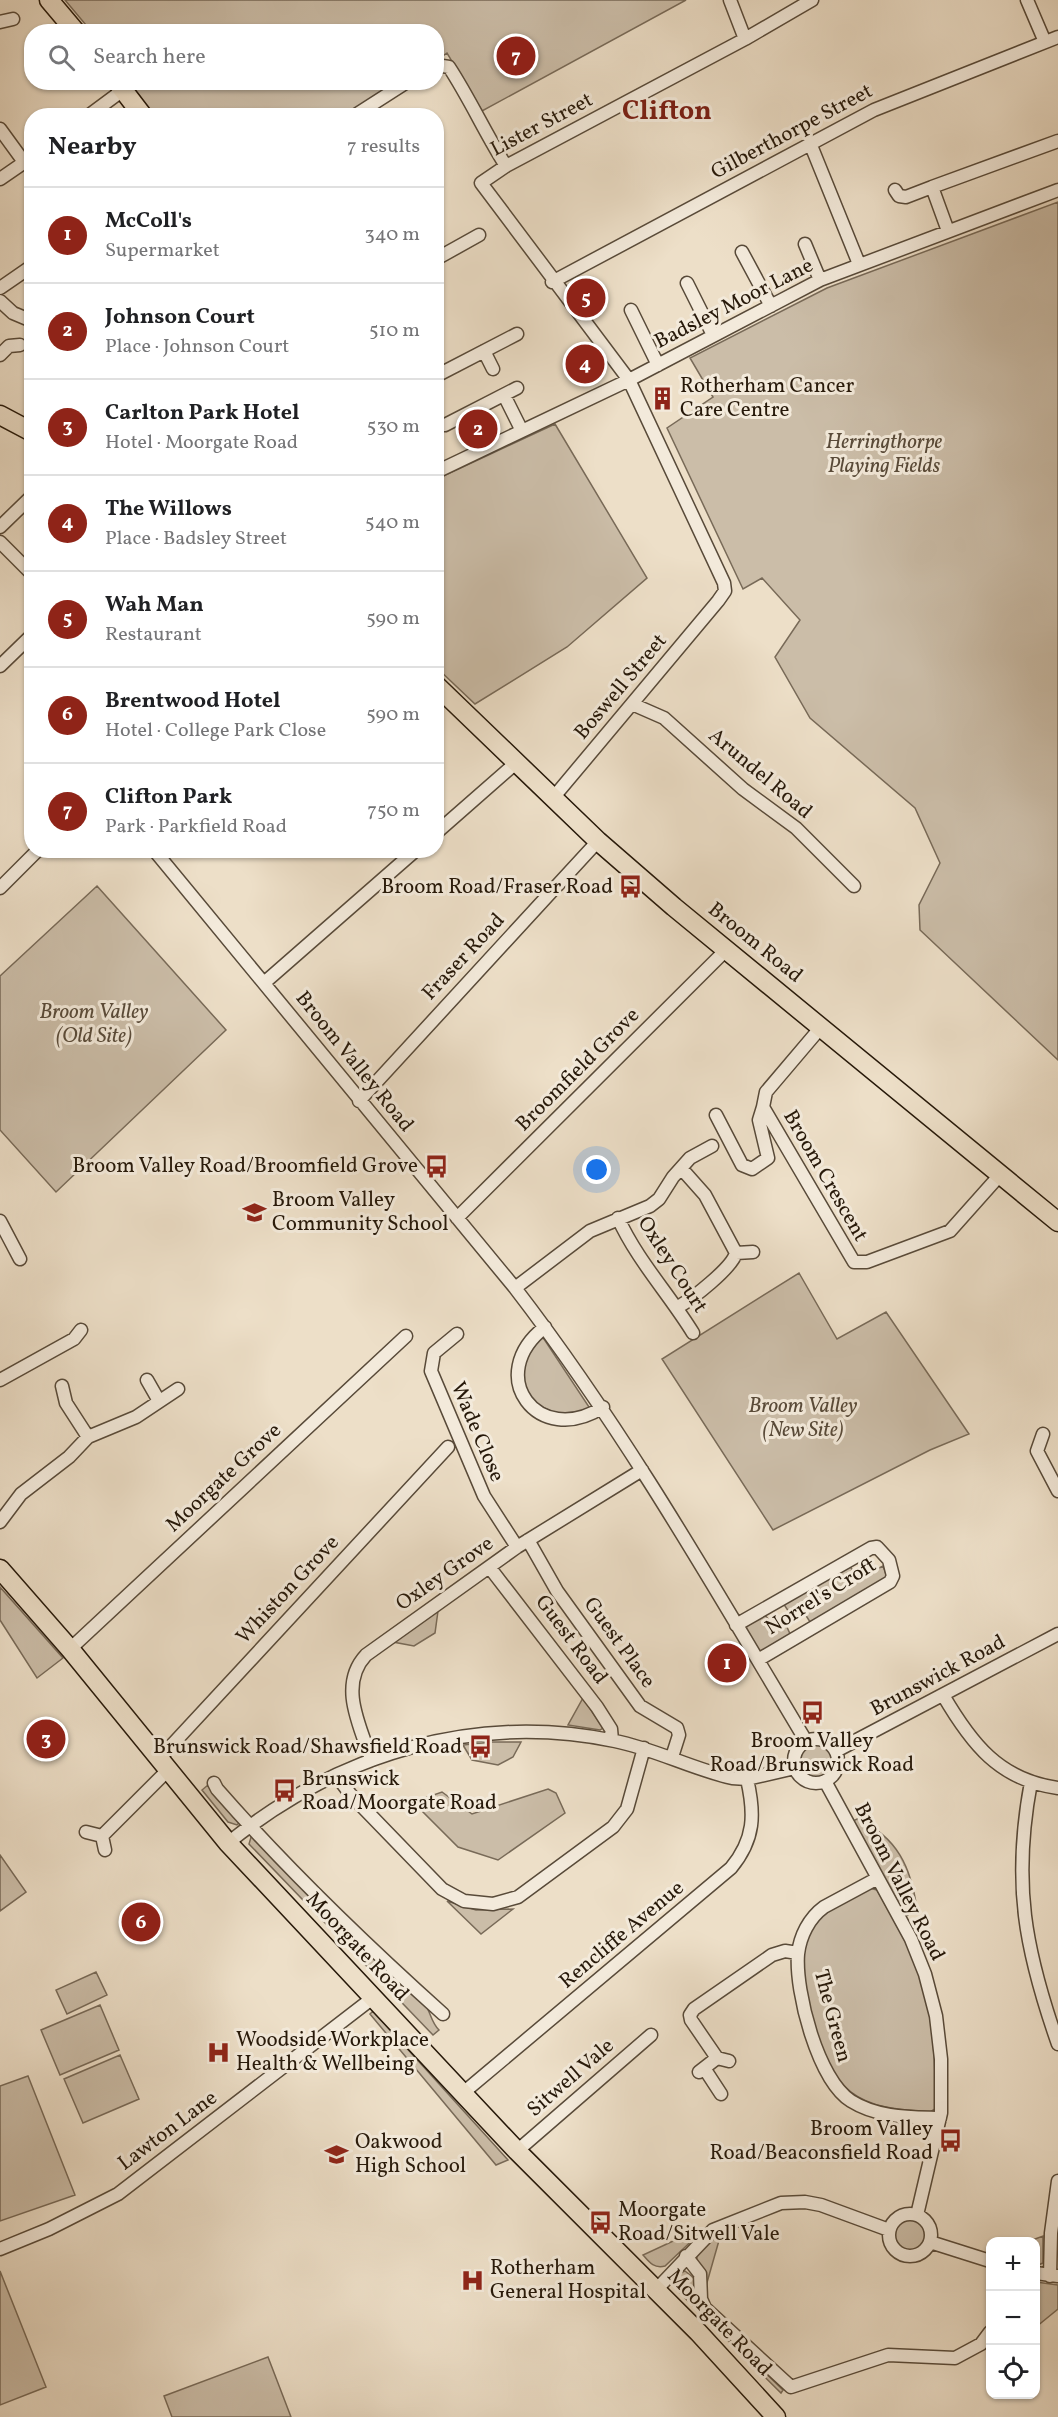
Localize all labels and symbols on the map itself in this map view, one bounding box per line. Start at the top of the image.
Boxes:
pin: 7 [496,34,536,78]
street label: Gilberthorpe Street [706,77,878,187]
street label: Lister Street [486,86,598,164]
district label: Clifton [622,93,712,131]
street label: Badsley Moor Lane [650,251,818,357]
pin: 5 [566,276,606,320]
pin: 4 [566,342,604,386]
place label: Rotherham Cancer Care Centre [680,372,855,425]
building icon: Rotherham Cancer Care Centre [649,385,675,411]
pin: 2 [458,406,498,452]
park label: Herringthorpe Playing Fields [826,428,943,481]
street label: Boswell Street [568,628,674,746]
street label: Arundel Road [702,722,818,826]
place label: Broom Road/Fraser Road [381,873,613,902]
bus stop icon: Broom Road/Fraser Road [618,874,644,900]
street label: Broom Road [701,896,809,990]
street label: Fraser Road [416,907,512,1007]
street label: Broom Valley Road [288,985,420,1139]
park label: Broom Valley (Old Site) [40,998,149,1051]
street label: Broomfield Grove [510,1002,646,1138]
street label: Broom Crescent [776,1105,874,1247]
place label: Broom Valley Road/Broomfield Grove [72,1152,418,1181]
bus stop icon: Broom Valley Road/Broomfield Grove [423,1153,449,1179]
your location [582,1155,611,1184]
place label: Broom Valley Community School [272,1186,448,1239]
school or university icon: Broom Valley Community School [241,1199,267,1225]
street label: Oxley Court [630,1211,714,1319]
street label: Wade Close [443,1377,511,1487]
park label: Broom Valley (New Site) [749,1392,858,1445]
street label: Moorgate Grove [160,1417,288,1539]
street label: Whiston Grove [230,1529,346,1651]
street label: Oxley Grove [390,1530,500,1618]
street label: Norrel's Croft [760,1551,882,1643]
street label: Guest Road [528,1589,614,1691]
street label: Guest Place [576,1592,662,1694]
street label: Brunswick Road [865,1628,1011,1724]
pin: 1 [708,1640,746,1686]
bus stop icon: Broom Valley Road/Brunswick Road [799,1700,825,1726]
pin: 3 [26,1716,66,1762]
place label: Broom Valley Road/Brunswick Road [710,1727,914,1780]
place label: Brunswick Road/Shawsfield Road [153,1733,462,1762]
bus stop icon: Brunswick Road/Shawsfield Road [467,1734,493,1760]
place label: Brunswick Road/Moorgate Road [302,1765,497,1818]
bus stop icon: Brunswick Road/Moorgate Road [271,1778,297,1804]
street label: Broom Valley Road [847,1798,951,1966]
street label: Rencliffe Avenue [553,1874,691,1996]
street label: Moorgate Road [299,1886,415,2008]
pin: 6 [122,1900,160,1944]
street label: The Green [806,1966,858,2066]
place label: Woodside Workplace Health & Wellbeing [236,2026,429,2079]
street label: Sitwell Vale [521,2032,621,2124]
hospital icon: Woodside Workplace Health & Wellbeing [205,2039,231,2065]
street label: Lawton Lane [112,2084,224,2178]
place label: Broom Valley Road/Beaconsfield Road [709,2115,934,2168]
place label: Oakwood High School [355,2128,466,2181]
bus stop icon: Broom Valley Road/Beaconsfield Road [938,2128,964,2154]
school or university icon: Oakwood High School [324,2141,350,2167]
place label: Moorgate Road/Sitwell Vale [618,2196,780,2249]
bus stop icon: Moorgate Road/Sitwell Vale [587,2209,613,2235]
place label: Rotherham General Hospital [490,2254,646,2307]
street label: Moorgate Road [660,2263,778,2383]
hospital icon: Rotherham General Hospital [459,2267,485,2293]

